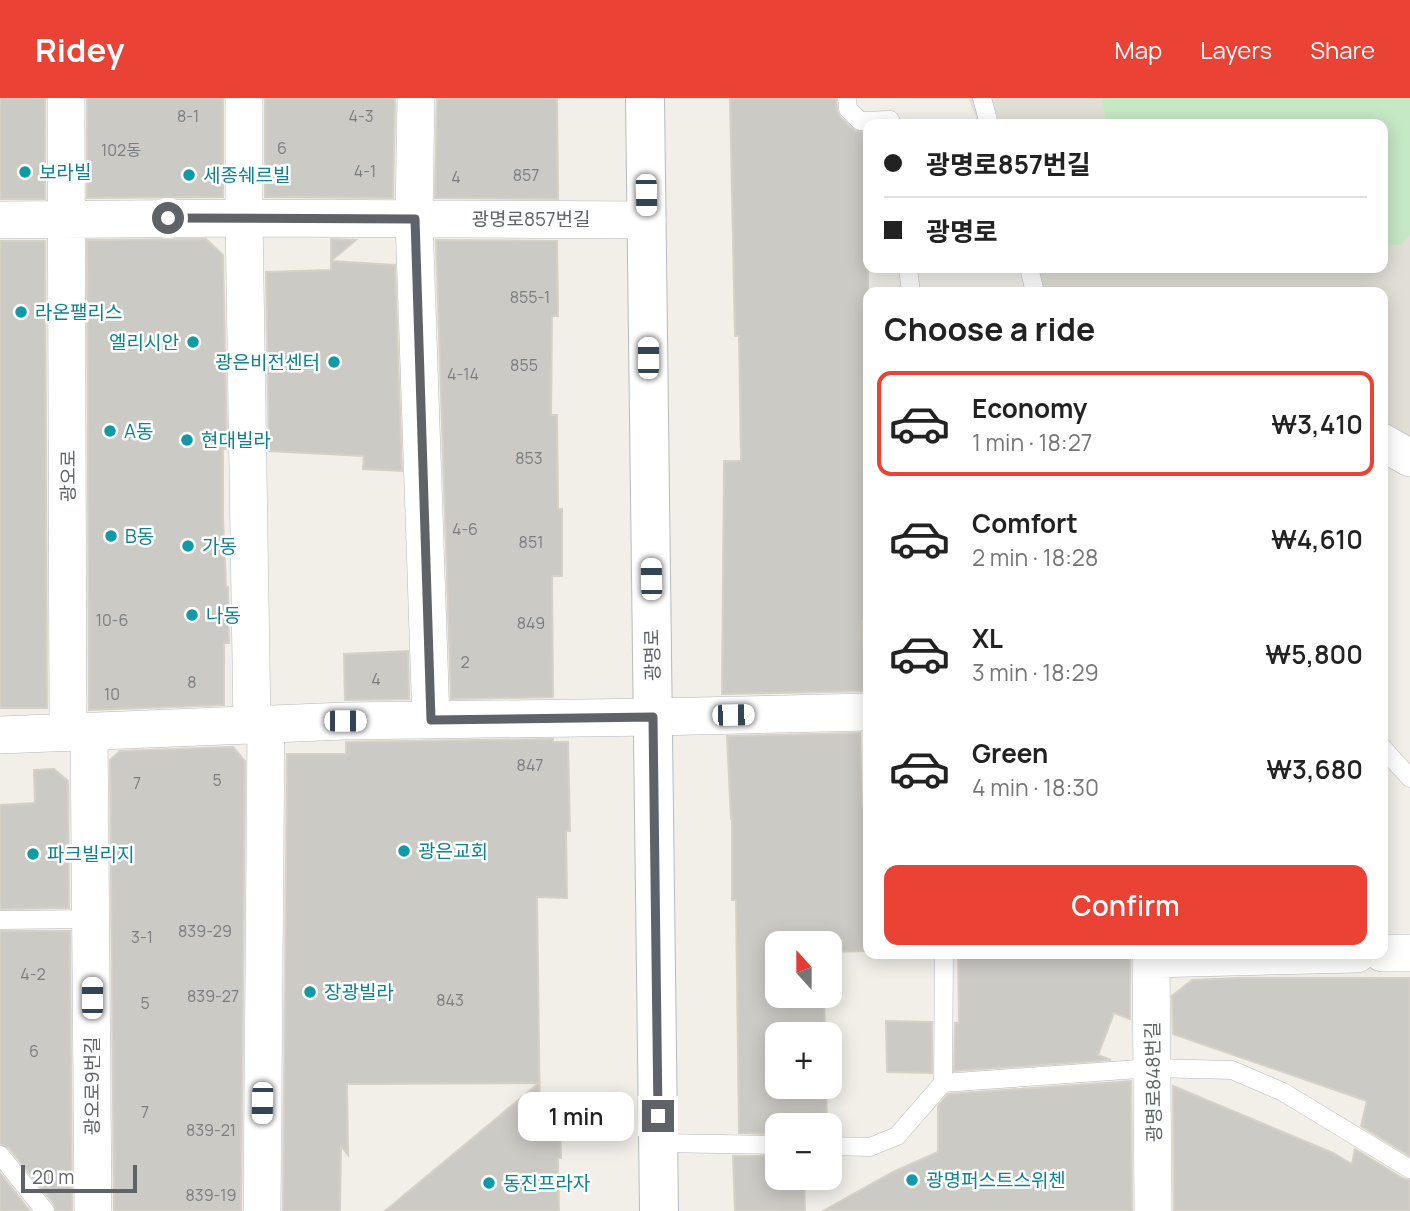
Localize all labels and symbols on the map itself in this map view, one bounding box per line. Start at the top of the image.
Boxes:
house number: 8-1 [177,105,199,127]
house number: 4-3 [349,105,374,127]
house number: 6 [277,137,287,159]
house number: 102동 [101,139,141,161]
place label: 보라빌 [39,159,91,185]
house number: 4-1 [354,160,376,182]
place label: 세종쉐르빌 [203,162,290,188]
marker: 보라빌 [17,164,33,180]
house number: 857 [513,164,539,186]
house number: 4 [451,166,461,188]
marker: 세종쉐르빌 [181,167,197,183]
car [636,174,657,216]
route start [152,202,184,234]
street label: 광명로857번길 [472,206,590,232]
house number: 855-1 [510,286,550,308]
place label: 라온팰리스 [35,299,122,325]
marker: 라온팰리스 [13,304,29,320]
place label: 엘리시안 [109,329,180,355]
marker: 엘리시안 [185,334,201,350]
car [638,337,659,379]
place label: 광은비전센터 [215,349,320,375]
marker: 광은비전센터 [326,354,342,370]
house number: 855 [510,354,538,376]
house number: 4-14 [447,363,479,385]
place label: A동 [124,418,154,444]
marker: A동 [102,423,118,439]
place label: 현대빌라 [201,427,271,453]
marker: 현대빌라 [179,432,195,448]
house number: 853 [515,447,543,469]
street label: 광오로 [55,450,81,502]
house number: 4-6 [452,518,478,540]
place label: B동 [125,523,154,549]
marker: B동 [103,528,119,544]
house number: 851 [519,531,543,553]
place label: 가동 [202,533,237,559]
marker: 가동 [180,538,196,554]
car [641,558,662,600]
place label: 나동 [206,602,241,628]
marker: 나동 [184,607,200,623]
house number: 10-6 [96,609,128,631]
house number: 849 [517,612,545,634]
street label: 광명로 [639,629,665,681]
house number: 2 [460,651,470,673]
house number: 4 [371,668,381,690]
house number: 8 [187,671,197,693]
house number: 10 [104,683,120,705]
car [712,704,755,726]
car [325,711,367,732]
house number: 847 [517,754,543,776]
house number: 5 [212,769,222,791]
house number: 7 [133,772,141,794]
place label: 광은교회 [418,838,488,864]
place label: 파크빌리지 [47,841,134,867]
marker: 광은교회 [396,843,412,859]
marker: 파크빌리지 [25,846,41,862]
house number: 839-29 [178,920,232,942]
house number: 3-1 [131,926,153,948]
north arrow [765,931,842,1008]
house number: 4-2 [20,963,46,985]
car [82,977,103,1019]
place label: 장광빌라 [324,979,394,1005]
marker: 장광빌라 [302,984,318,1000]
house number: 839-27 [187,985,239,1007]
house number: 843 [436,989,464,1011]
house number: 5 [140,992,150,1014]
street label: 광명로848번길 [1139,1021,1167,1143]
street label: 광오로9번길 [79,1036,105,1136]
house number: 6 [29,1040,39,1062]
car [252,1082,273,1124]
callout: 1 min [518,1091,634,1140]
route end [642,1100,674,1132]
house number: 7 [141,1101,149,1123]
house number: 839-21 [186,1119,236,1141]
scale bar [21,1162,136,1194]
place label: 광명퍼스트스위첸 [926,1167,1066,1193]
place label: 동진프라자 [503,1170,590,1196]
marker: 광명퍼스트스위첸 [904,1172,920,1188]
marker: 동진프라자 [481,1175,497,1191]
house number: 839-19 [186,1184,236,1206]

